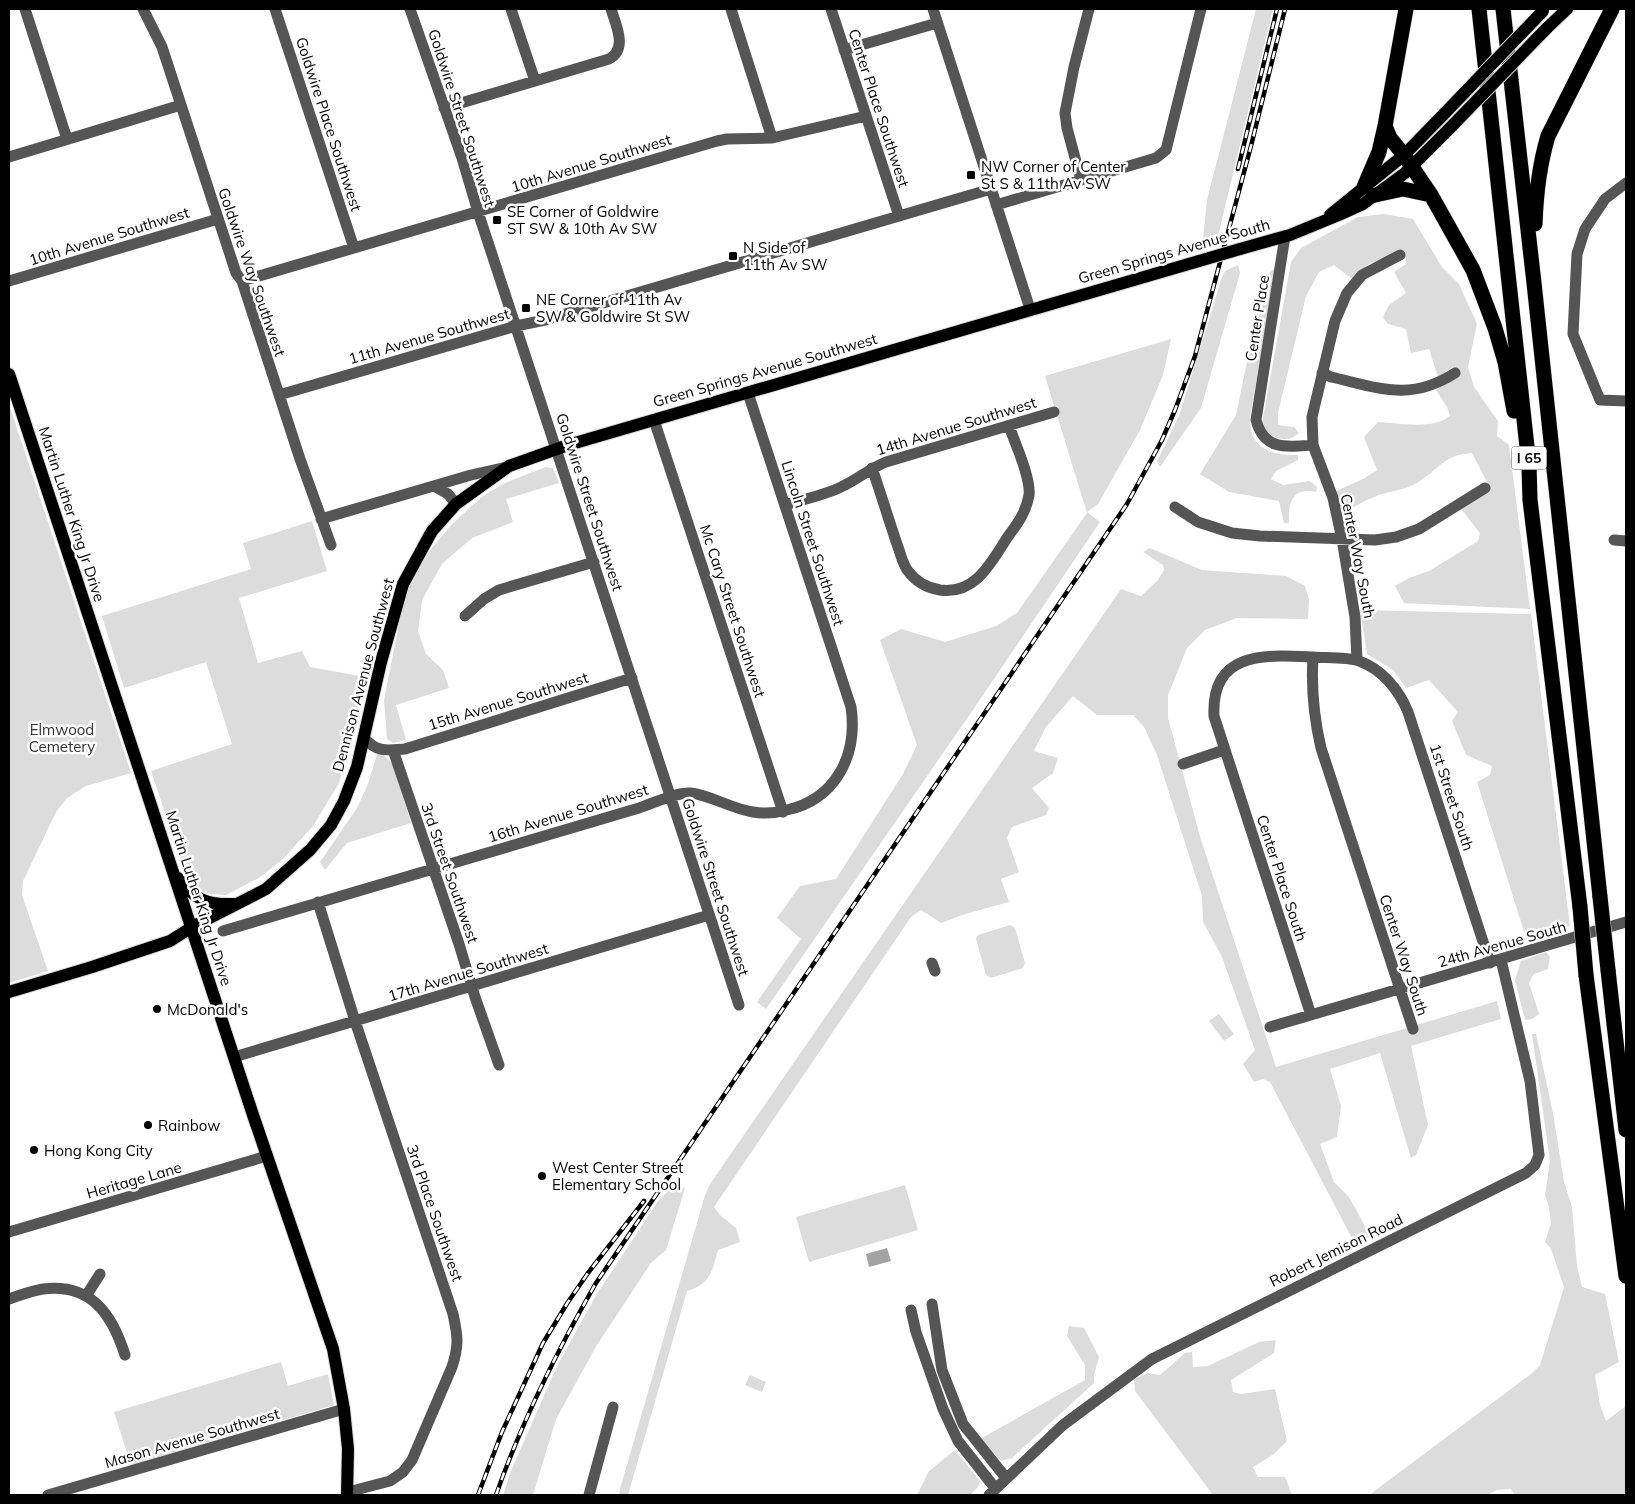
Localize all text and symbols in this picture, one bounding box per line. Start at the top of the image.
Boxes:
street label: Center Place Southwest [844,26,914,190]
street label: Goldwire Street Southwest [424,27,500,209]
street label: Goldwire Place Southwest [292,34,366,214]
street label: 10th Avenue Southwest [509,130,673,196]
place label: NW Corner of Center St S & 11th Av SW [981,157,1126,193]
marker: NW Corner of Center St S & 11th Av SW [965,169,977,181]
street label: Goldwire Way Southwest [214,185,290,359]
place label: SE Corner of Goldwire ST SW & 10th Av SW [507,202,659,238]
street label: 10th Avenue Southwest [27,203,191,269]
marker: SE Corner of Goldwire ST SW & 10th Av SW [491,214,503,226]
street label: Green Springs Avenue South [1076,214,1272,288]
place label: N Side of 11th Av SW [743,238,828,274]
marker: N Side of 11th Av SW [727,250,739,262]
street label: Center Place [1241,273,1273,363]
place label: NE Corner of 11th Av SW & Goldwire St SW [536,290,691,326]
marker: NE Corner of 11th Av SW & Goldwire St SW [520,302,532,314]
street label: 11th Avenue Southwest [346,304,512,368]
street label: Green Springs Avenue Southwest [651,329,879,411]
street label: 14th Avenue Southwest [874,393,1038,459]
street label: Goldwire Street Southwest [552,411,628,593]
street label: Martin Luther King Jr Drive [35,424,109,604]
road number: I 65 [1512,446,1546,469]
street label: Lincoln Street Southwest [777,458,849,628]
street label: Center Way South [1337,492,1379,620]
street label: Mc Cary Street Southwest [696,522,770,700]
street label: Dennison Avenue Southwest [328,576,398,774]
street label: 15th Avenue Southwest [426,668,590,734]
park label: Elmwood Cemetery [29,720,95,756]
street label: 1st Street South [1426,741,1478,853]
street label: 16th Avenue Southwest [486,780,650,846]
street label: Goldwire Street Southwest [678,796,754,978]
street label: 3rd Street Southwest [417,800,483,946]
street label: Martin Luther King Jr Drive [162,808,236,988]
street label: Center Place South [1253,812,1311,944]
street label: Center Way South [1375,892,1433,1018]
street label: 24th Avenue South [1436,917,1568,971]
street label: 17th Avenue Southwest [386,939,550,1005]
place label: McDonald's [167,1000,248,1019]
marker: McDonald's [151,1003,163,1015]
place label: Rainbow [158,1116,220,1135]
marker: Rainbow [142,1119,154,1131]
place label: Hong Kong City [44,1141,153,1160]
street label: 3rd Place Southwest [403,1142,467,1284]
marker: Hong Kong City [28,1144,40,1156]
street label: Heritage Lane [84,1157,184,1203]
place label: West Center Street Elementary School [552,1158,683,1194]
marker: West Center Street Elementary School [536,1170,548,1182]
street label: Robert Jemison Road [1266,1209,1406,1291]
street label: Mason Avenue Southwest [102,1404,282,1472]

